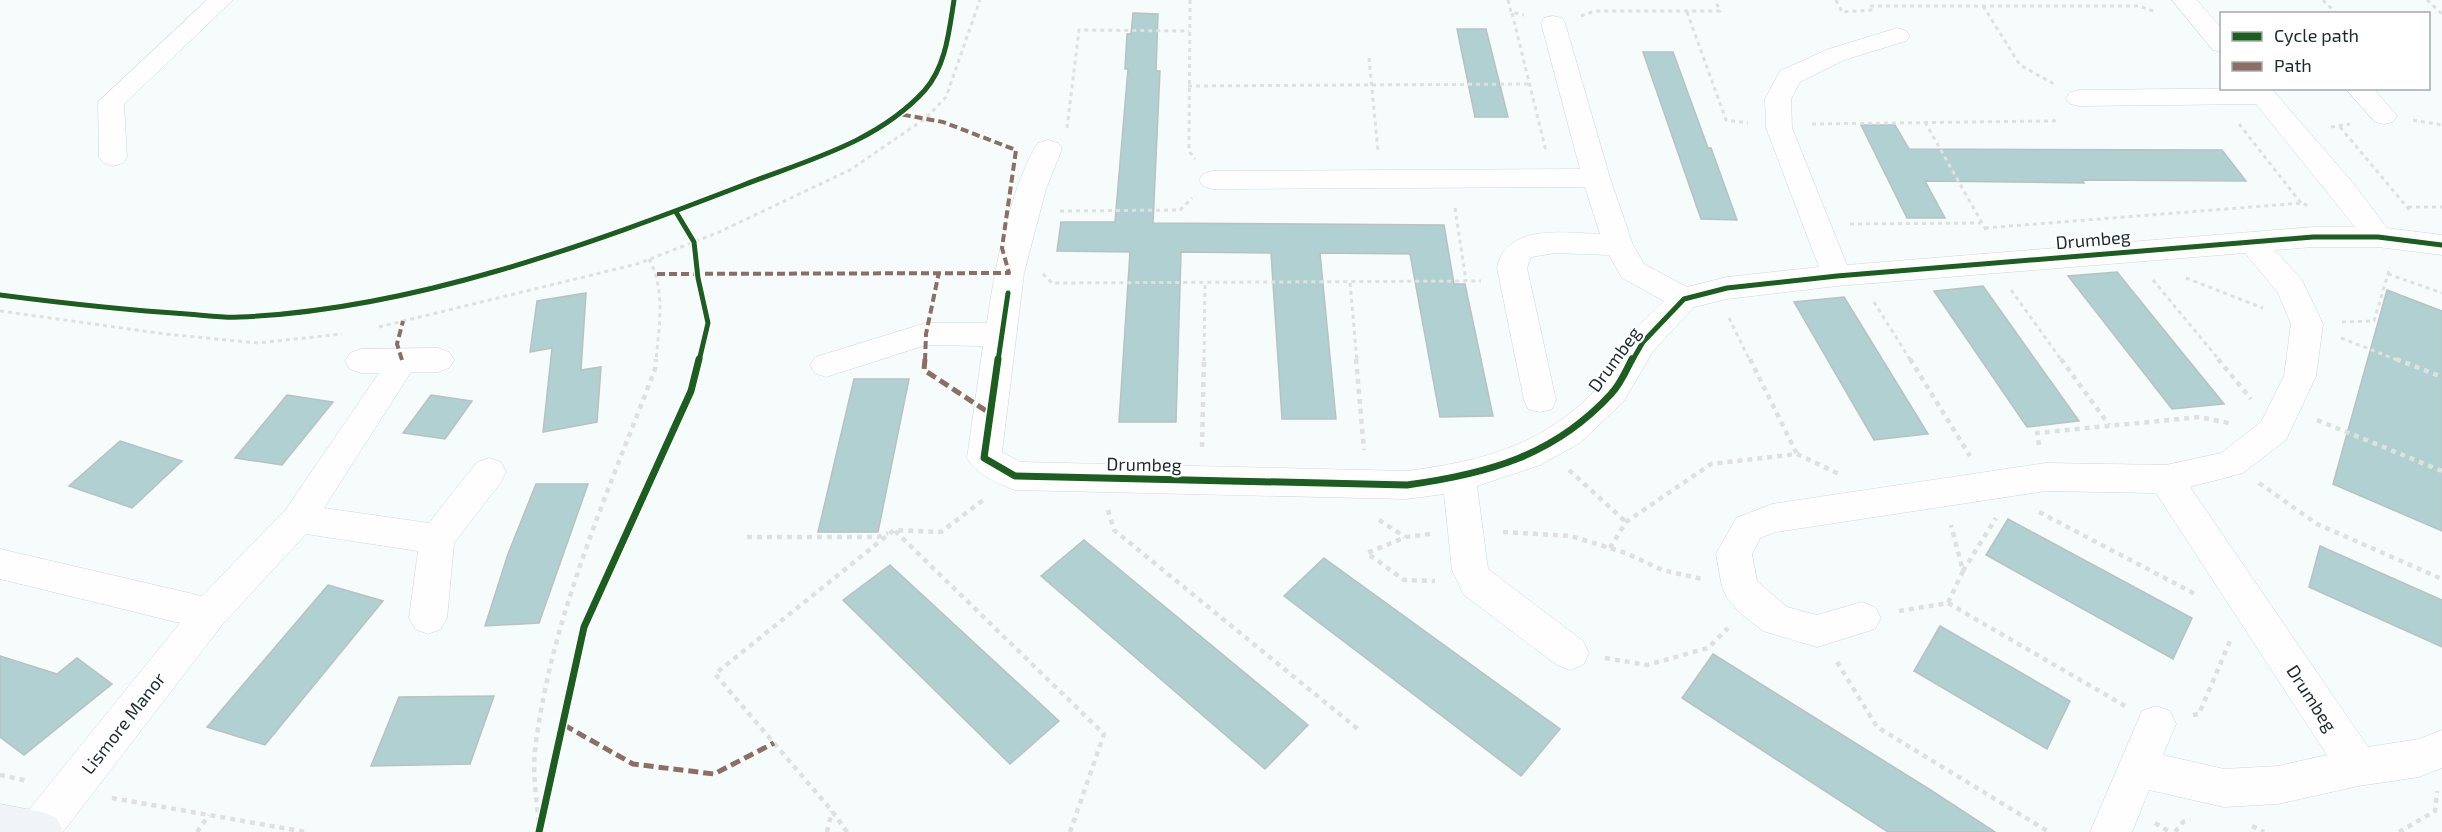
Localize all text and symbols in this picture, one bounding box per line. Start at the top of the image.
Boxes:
legend [2220,12,2430,90]
text: Cycle path [2274,24,2359,46]
text: Path [2274,54,2312,76]
street label: Drumbeg [2055,225,2131,253]
street label: Drumbeg [1583,322,1645,396]
street label: Drumbeg [1106,452,1182,476]
street label: Drumbeg [2282,660,2342,736]
street label: Lismore Manor [76,668,170,778]

